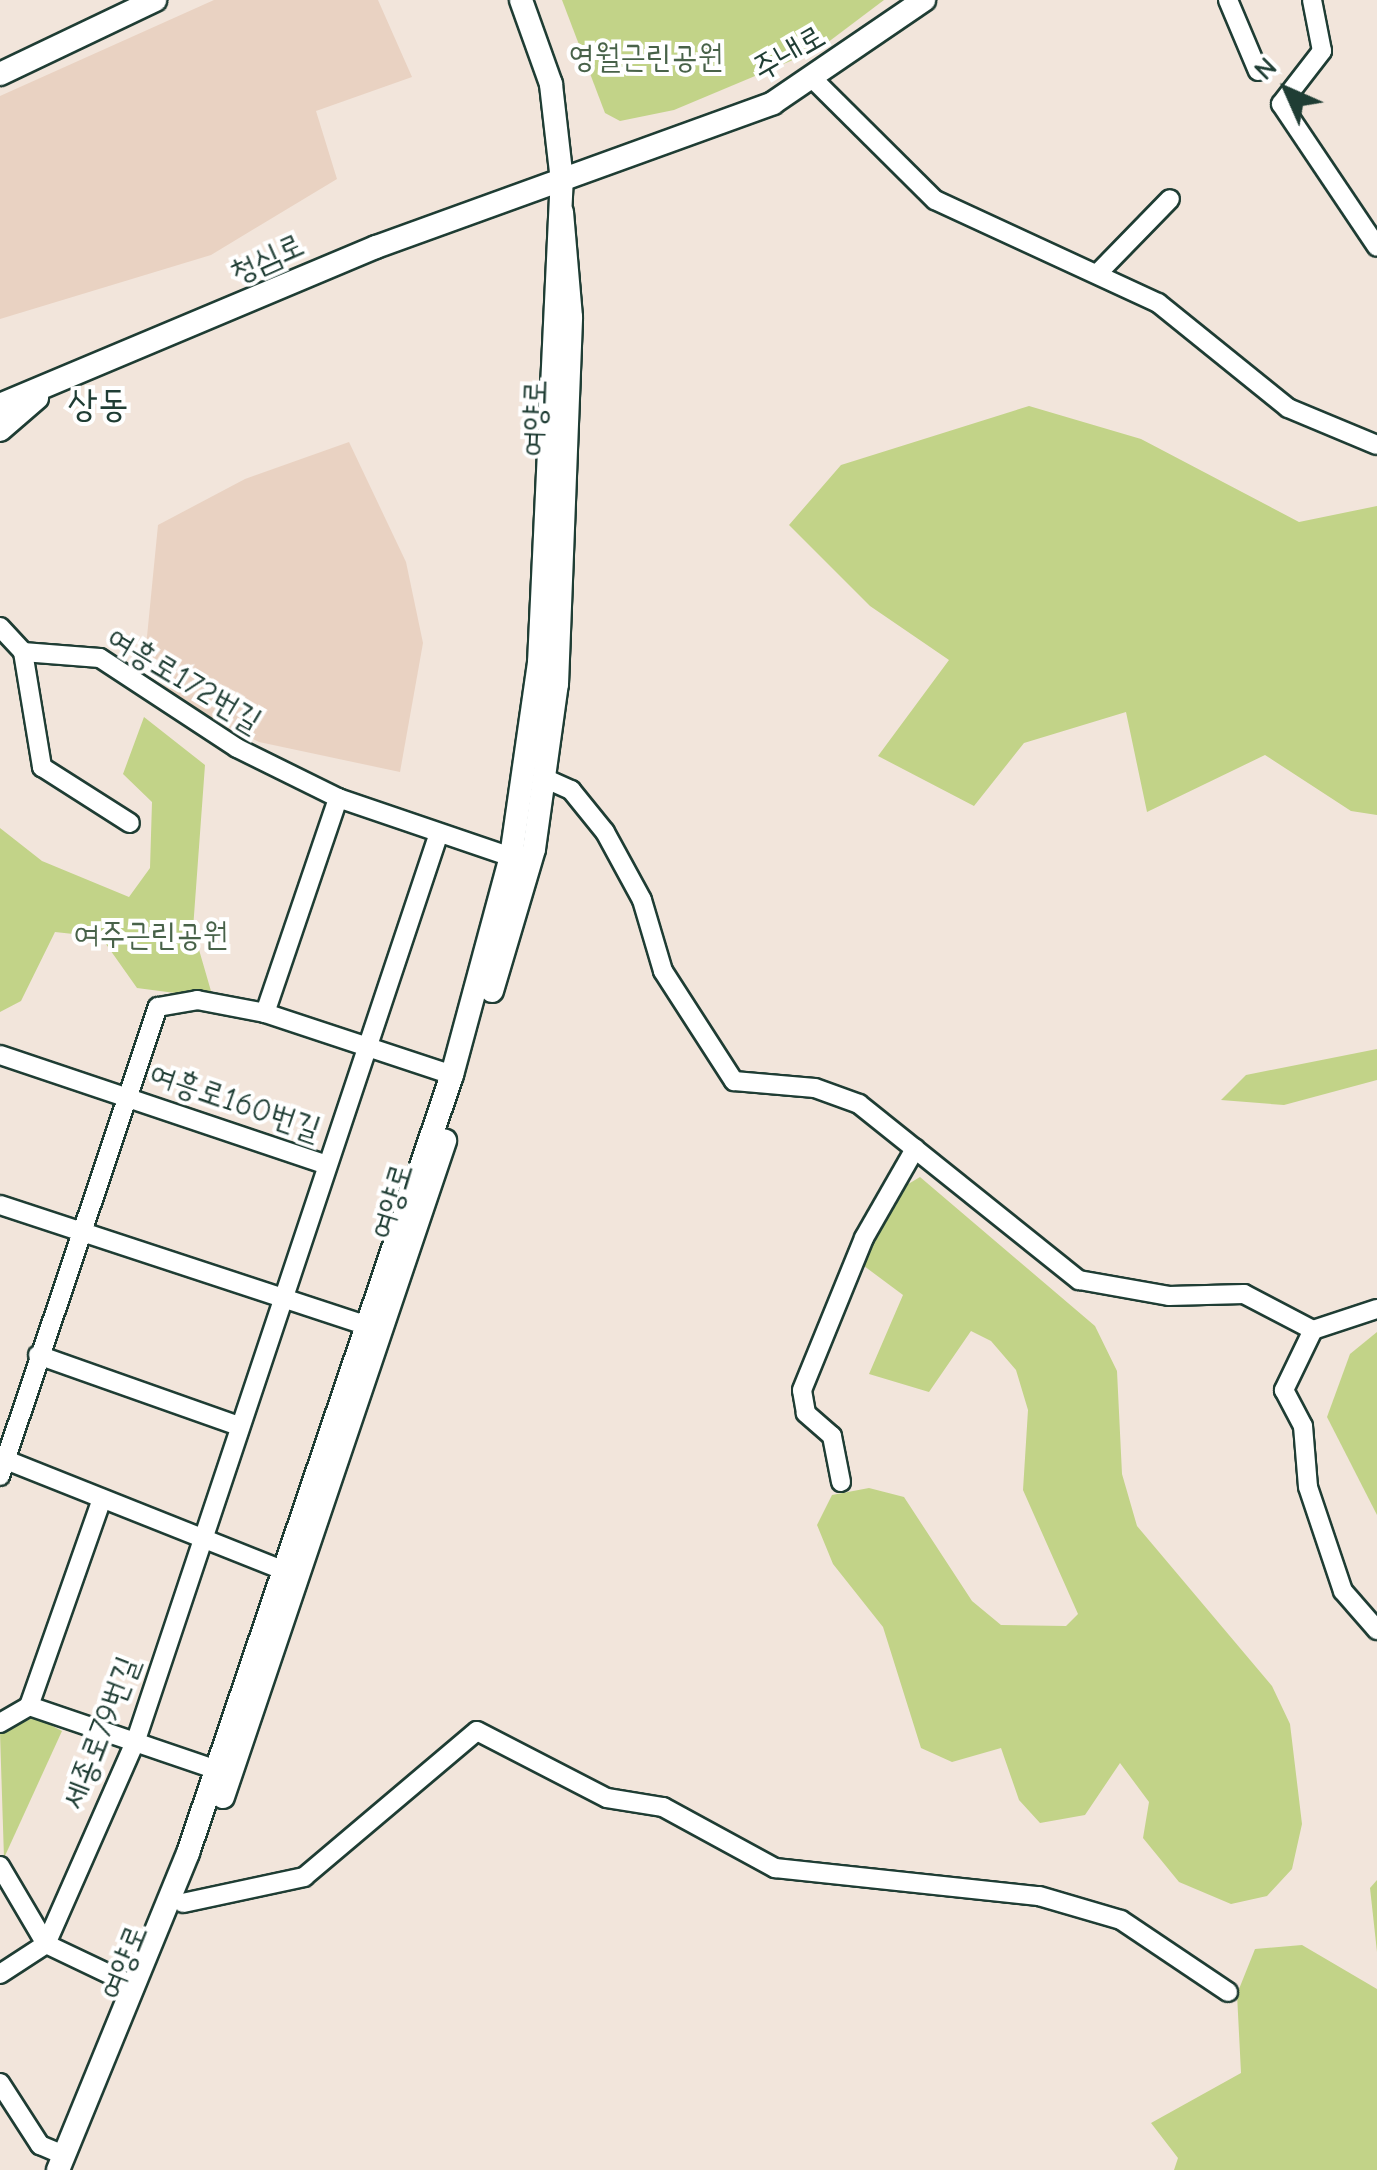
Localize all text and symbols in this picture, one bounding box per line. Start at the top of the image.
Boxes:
street label: 주내로 [746,17,832,89]
park label: 영월근린공원 [569,38,723,76]
north arrow [1237,40,1337,140]
text: N [1248,51,1284,87]
street label: 청심로 [224,226,310,292]
street label: 여양로 [514,379,556,457]
district label: 상동 [67,382,129,428]
street label: 여흥로172번길 [100,619,268,741]
park label: 여주근린공원 [74,916,228,954]
street label: 여흥로160번길 [144,1055,326,1149]
street label: 여양로 [362,1158,422,1244]
street label: 세종로79번길 [54,1651,148,1815]
street label: 여양로 [92,1919,156,2005]

